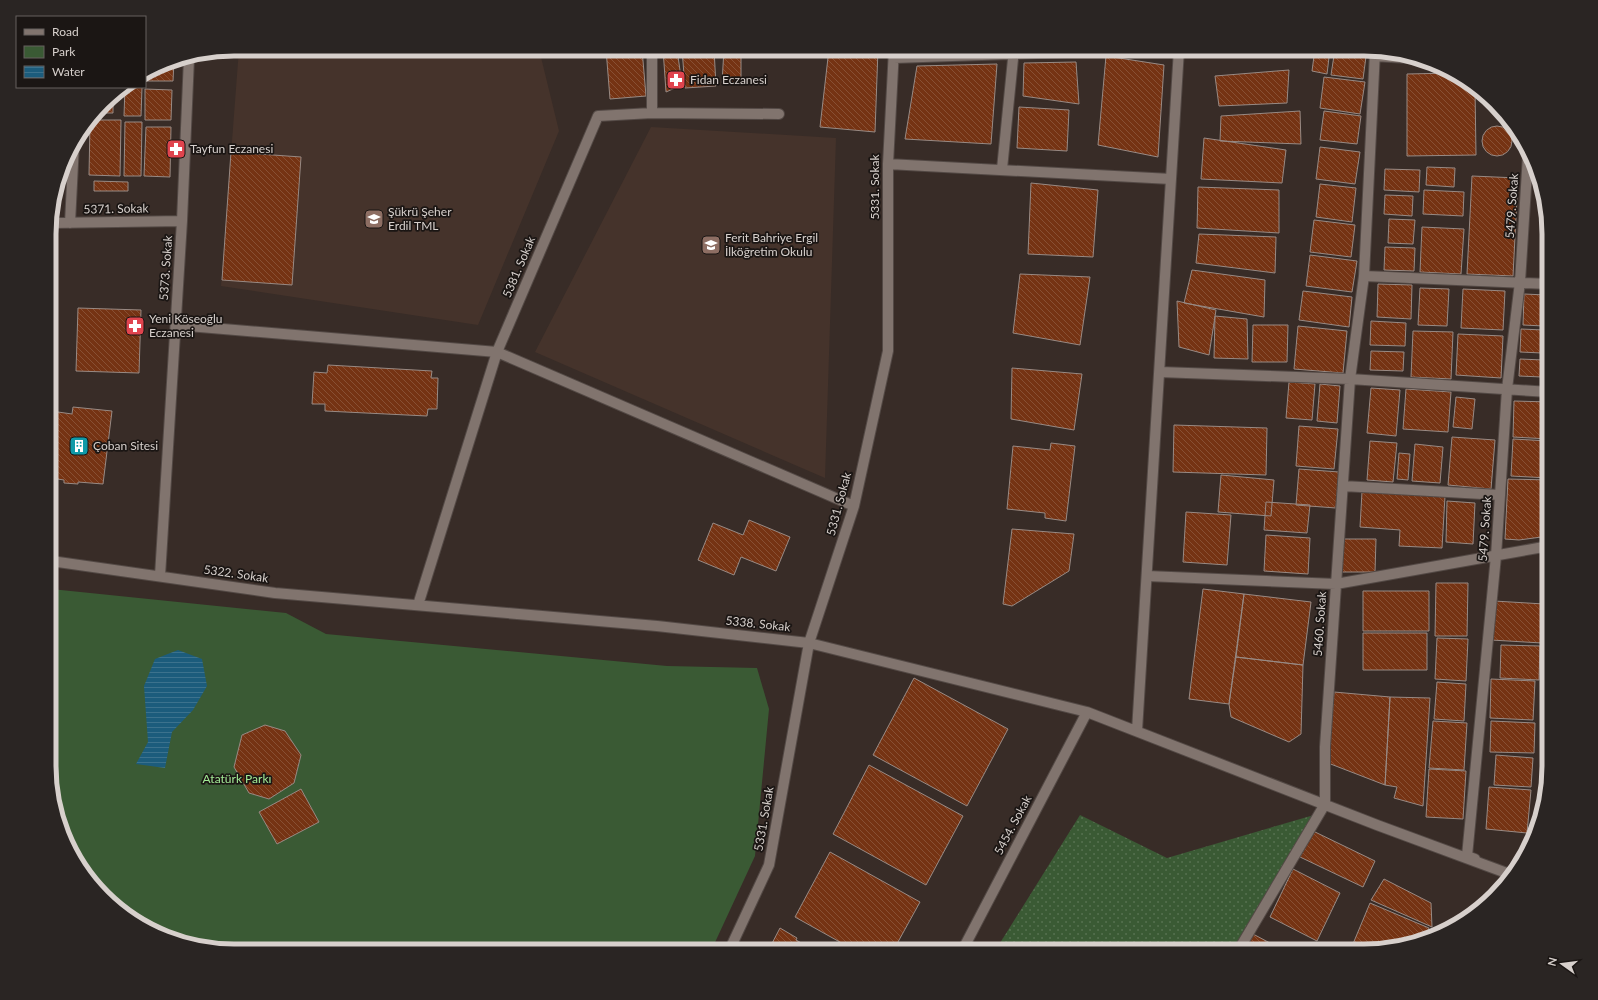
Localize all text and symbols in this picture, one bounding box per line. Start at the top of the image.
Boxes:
legend [16,16,146,88]
text: Road [52,24,79,39]
text: Park [52,44,76,59]
text: Water [52,64,85,79]
pharmacy icon: Fidan Eczanesi [665,69,687,91]
place label: Fidan Eczanesi [690,72,767,87]
pharmacy icon: Tayfun Eczanesi [165,138,187,160]
place label: Tayfun Eczanesi [190,141,273,156]
street label: 5331. Sokak [867,154,882,220]
street label: 5479. Sokak [1502,172,1521,239]
street label: 5371. Sokak [83,200,150,217]
place label: Şükrü Şeher Erdil TML [388,204,452,233]
school or university icon: Şükrü Şeher Erdil TML [363,208,385,230]
place label: Ferit Bahriye Ergil İlköğretim Okulu [725,230,818,259]
street label: 5381. Sokak [499,233,539,300]
street label: 5373. Sokak [156,234,175,301]
school or university icon: Ferit Bahriye Ergil İlköğretim Okulu [700,234,722,256]
place label: Yeni Köseoğlu Eczanesi [149,311,223,340]
pharmacy icon: Yeni Köseoğlu Eczanesi [124,315,146,337]
building icon: Çoban Sitesi [68,435,90,457]
place label: Çoban Sitesi [93,438,158,453]
street label: 5331. Sokak [823,470,854,537]
street label: 5479. Sokak [1475,495,1494,562]
street label: 5322. Sokak [203,562,270,586]
street label: 5460. Sokak [1310,590,1329,657]
street label: 5338. Sokak [725,613,792,634]
park label: Atatürk Parkı [203,771,271,786]
street label: 5331. Sokak [750,785,777,852]
street label: 5454. Sokak [991,792,1035,857]
north arrow [1542,944,1582,984]
text: N [1544,956,1559,967]

